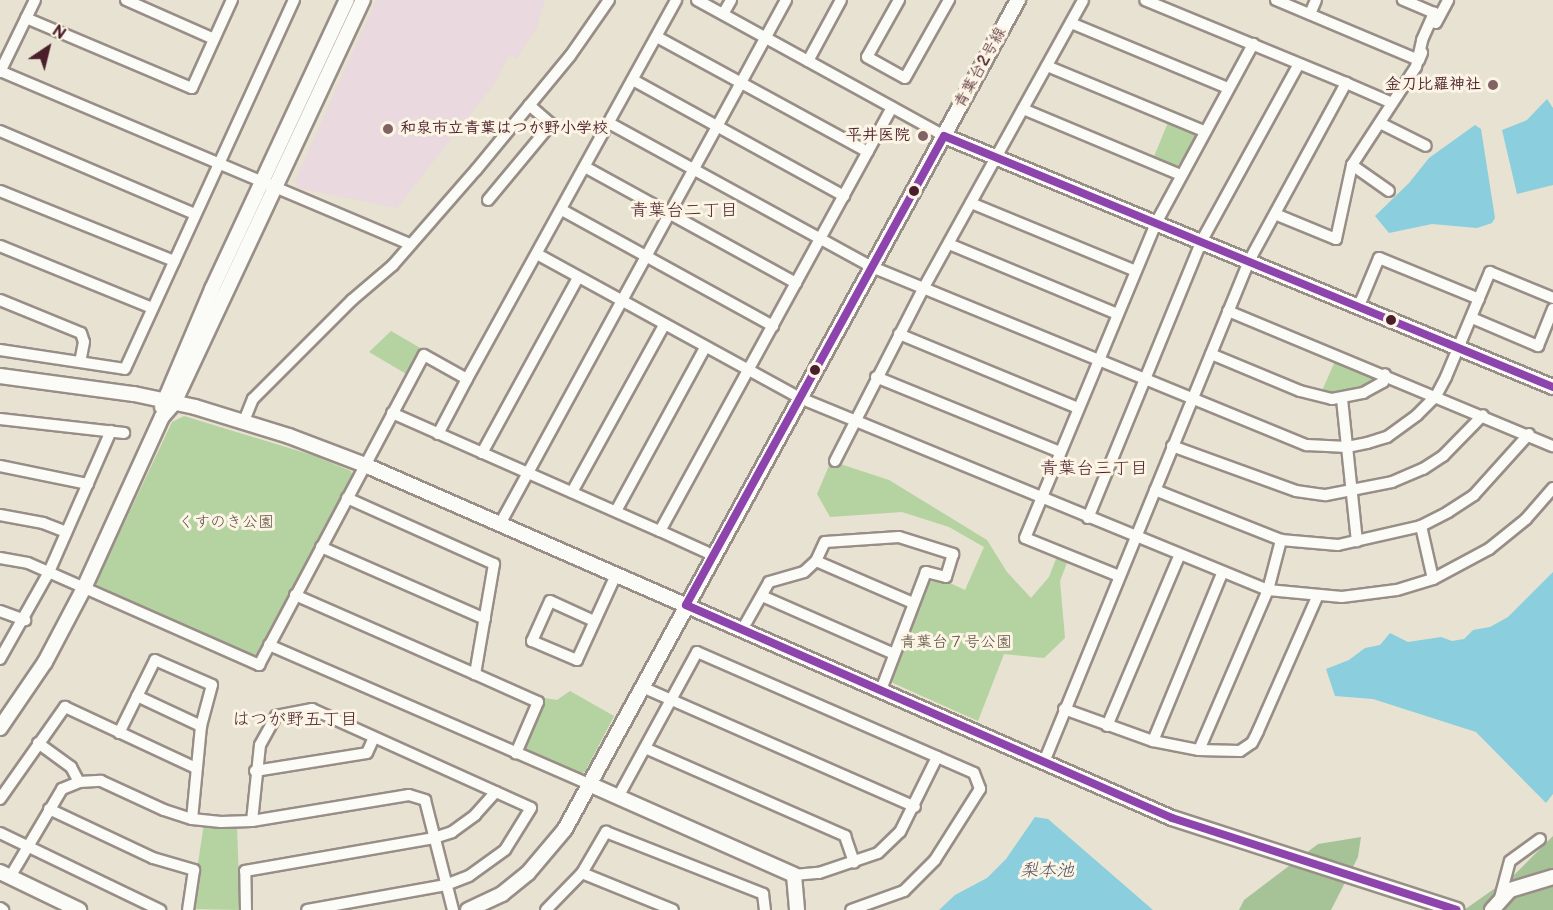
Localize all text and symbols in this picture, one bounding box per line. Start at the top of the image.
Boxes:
north arrow [18,18,78,78]
text: N [48,22,69,44]
street label: 青葉台2号線 [951,24,1011,112]
place label: 金刀比羅神社 [1385,75,1481,95]
marker: 金刀比羅神社 [1486,78,1500,92]
place label: 和泉市立青葉はつが野小学校 [400,119,608,139]
marker: 和泉市立青葉はつが野小学校 [381,122,395,136]
place label: 平井医院 [846,126,910,146]
marker: 平井医院 [914,127,932,145]
unlabelled marker [908,185,920,197]
district label: 青葉台二丁目 [630,200,738,222]
unlabelled marker [1385,314,1397,326]
unlabelled marker [809,364,821,376]
district label: 青葉台三丁目 [1040,458,1148,480]
park label: くすのき公園 [178,513,274,533]
park label: 青葉台７号公園 [900,633,1012,653]
district label: はつが野五丁目 [232,709,358,731]
water label: 梨本池 [1020,860,1074,882]

